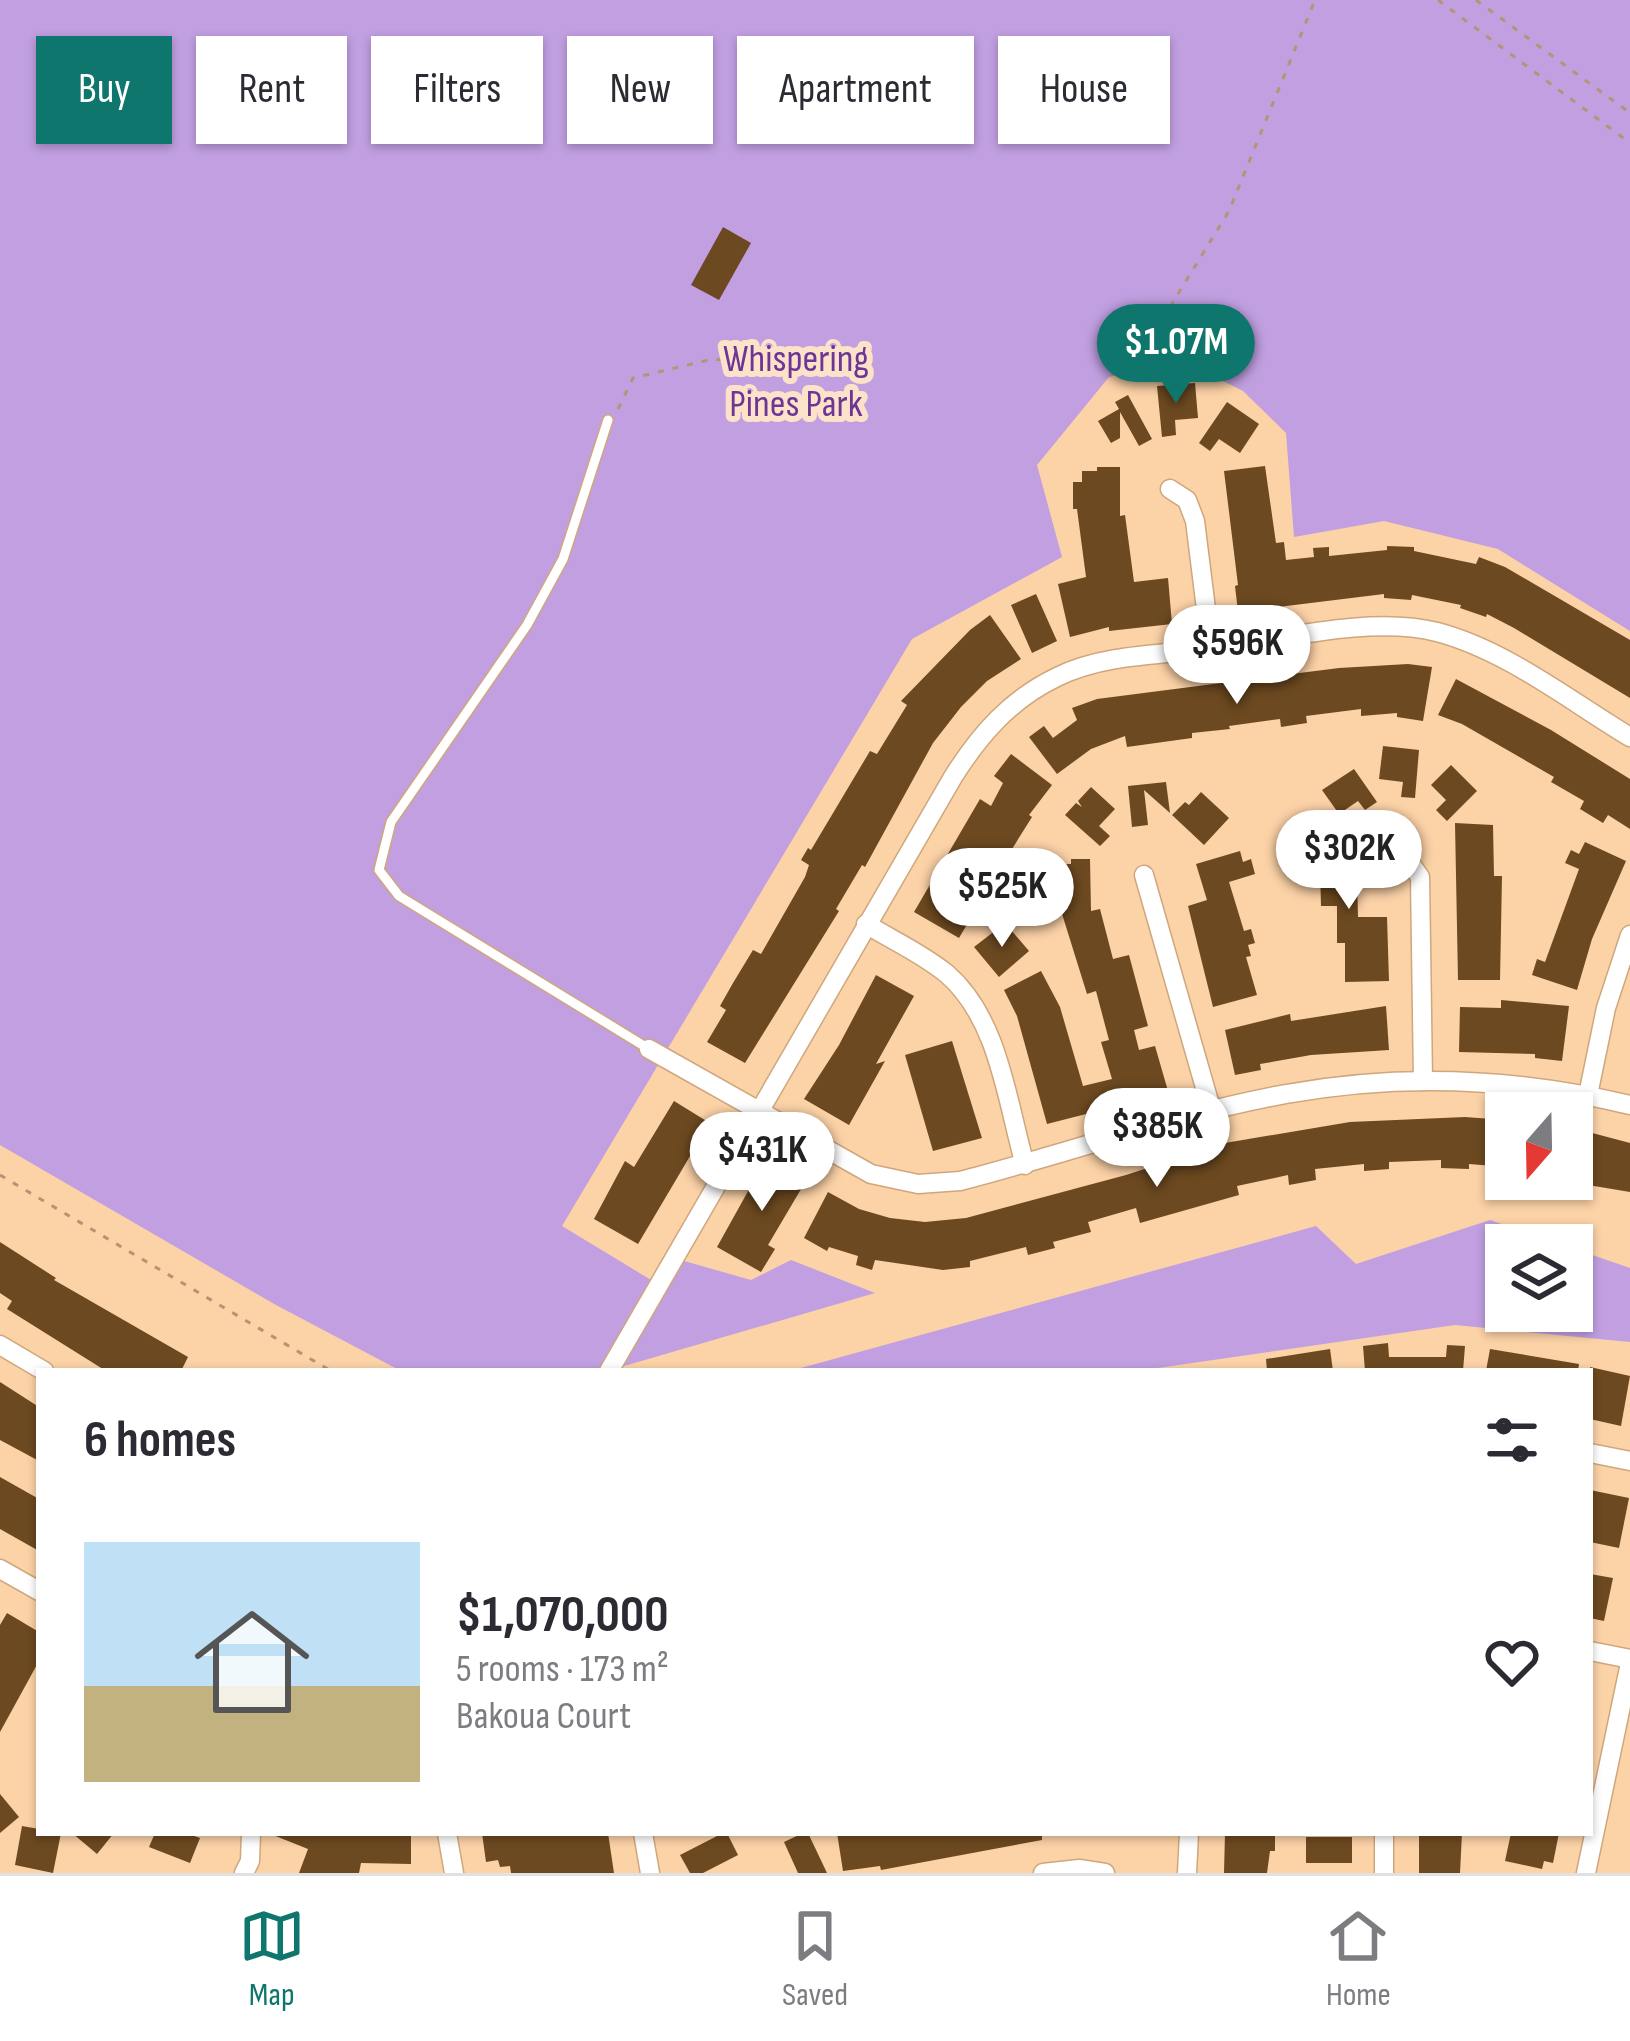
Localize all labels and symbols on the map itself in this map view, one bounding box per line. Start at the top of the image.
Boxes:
pin: $1.07M [1078,304,1274,406]
park label: Whispering Pines Park [723,336,869,428]
pin: $596K [1153,605,1321,707]
pin: $302K [1265,810,1433,912]
pin: $525K [918,848,1086,950]
pin: $385K [1073,1088,1241,1190]
north arrow [1485,1092,1593,1200]
pin: $431K [678,1112,846,1214]

